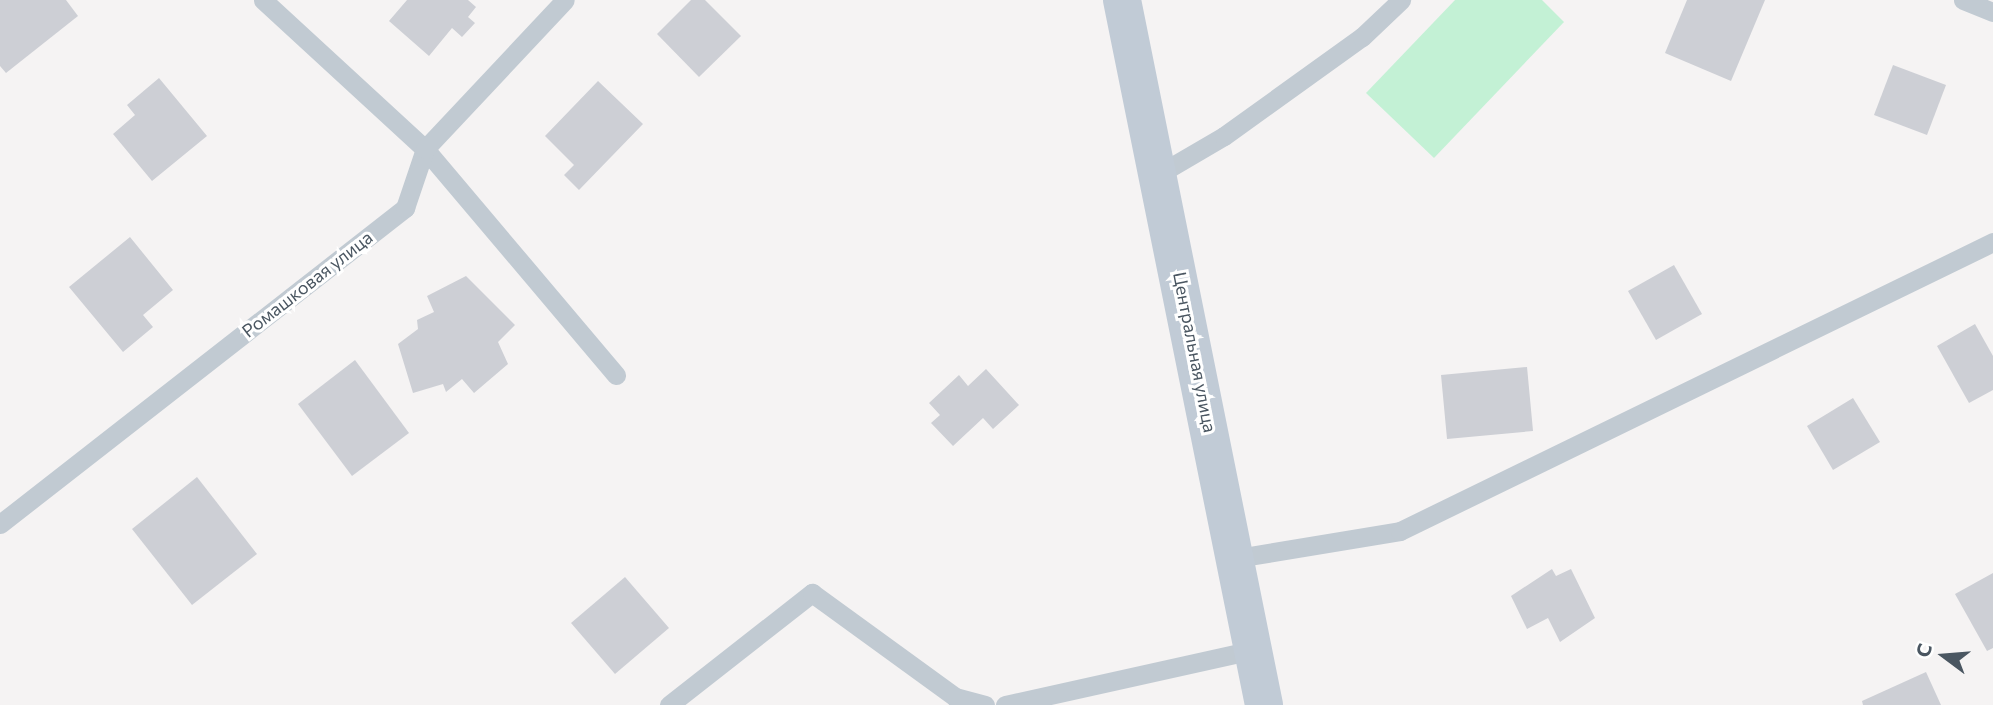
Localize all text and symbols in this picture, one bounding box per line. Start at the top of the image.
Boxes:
street label: Ромашковая улица [237,226,377,342]
street label: Центральная улица [1169,270,1221,434]
north arrow [1909,621,1979,691]
text: С [1910,641,1936,659]

